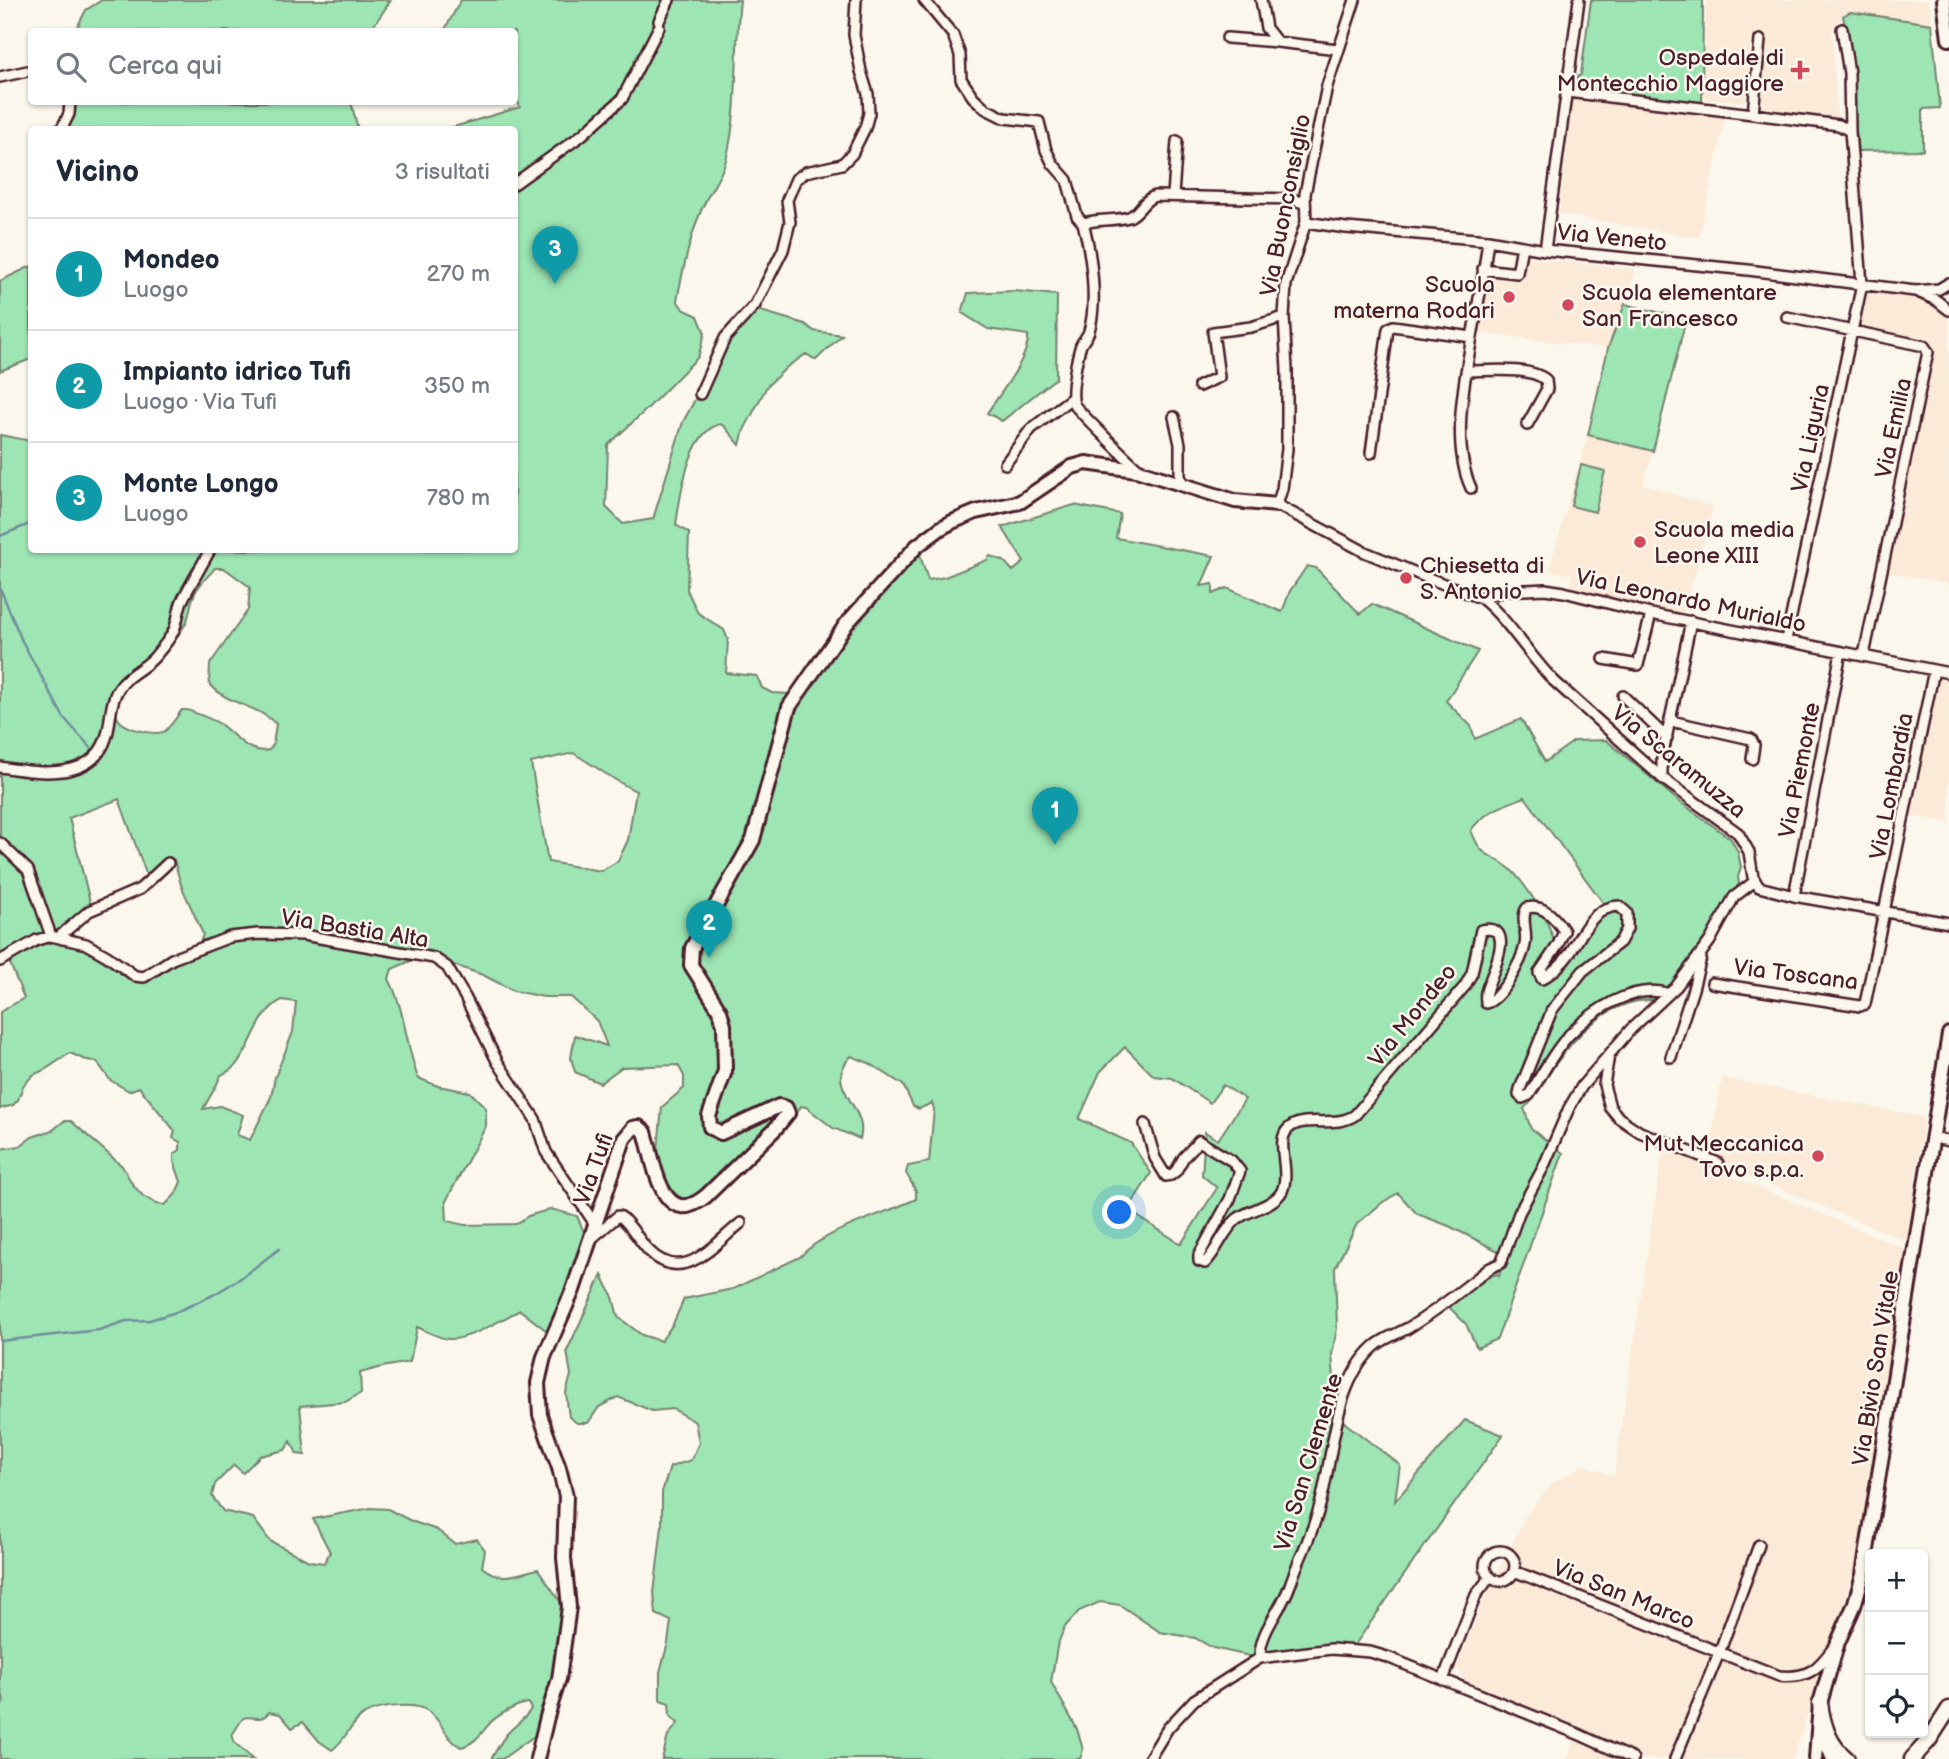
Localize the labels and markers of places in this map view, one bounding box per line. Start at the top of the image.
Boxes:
place label: Ospedale di Montecchio Maggiore [1557,44,1784,98]
marker: Ospedale di Montecchio Maggiore [1790,60,1810,80]
pin: 3 [532,226,578,284]
place label: Scuola materna Rodari [1333,271,1495,325]
place label: Scuola elementare San Francesco [1582,279,1777,333]
marker: Scuola materna Rodari [1501,289,1517,305]
marker: Scuola elementare San Francesco [1560,297,1576,313]
place label: Scuola media Leone XIII [1654,516,1794,570]
marker: Scuola media Leone XIII [1632,534,1648,550]
place label: Chiesetta di S. Antonio [1420,552,1544,606]
marker: Chiesetta di S. Antonio [1398,570,1414,586]
pin: 1 [1032,787,1078,845]
pin: 2 [686,900,732,958]
place label: Mut Meccanica Tovo s.p.a. [1643,1130,1804,1184]
marker: Mut Meccanica Tovo s.p.a. [1810,1148,1826,1164]

